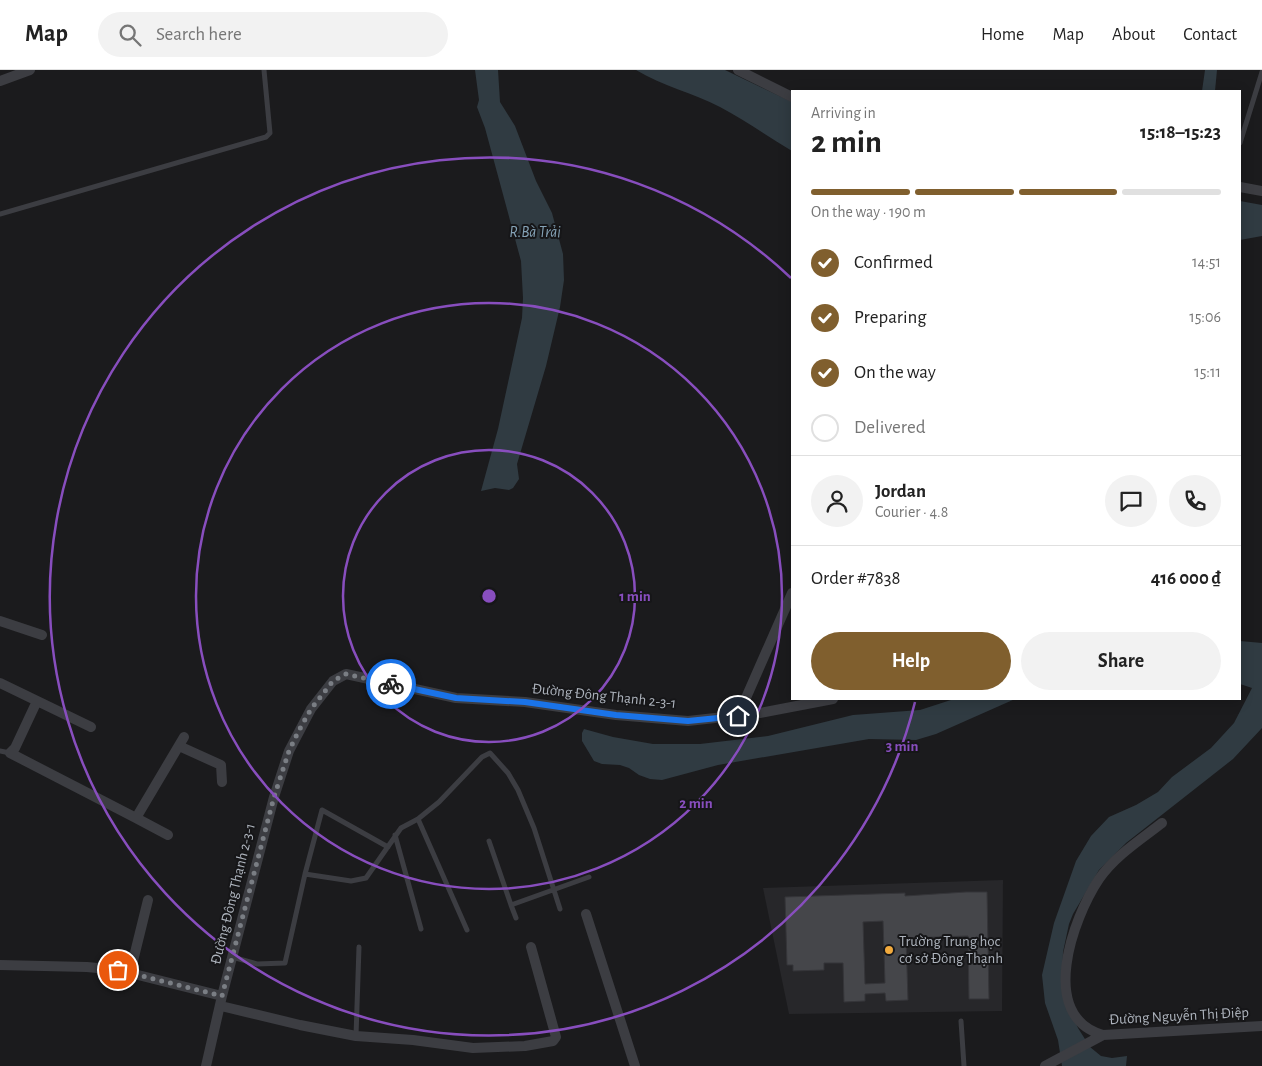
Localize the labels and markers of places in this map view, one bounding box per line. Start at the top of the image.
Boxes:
centre of rings [480,587,498,605]
pin [717,695,759,737]
place label: Trường Trung học cơ sở Đông Thạnh [899,934,1003,966]
marker: Trường Trung học cơ sở Đông Thạnh [883,944,895,956]
pin [97,949,139,991]

